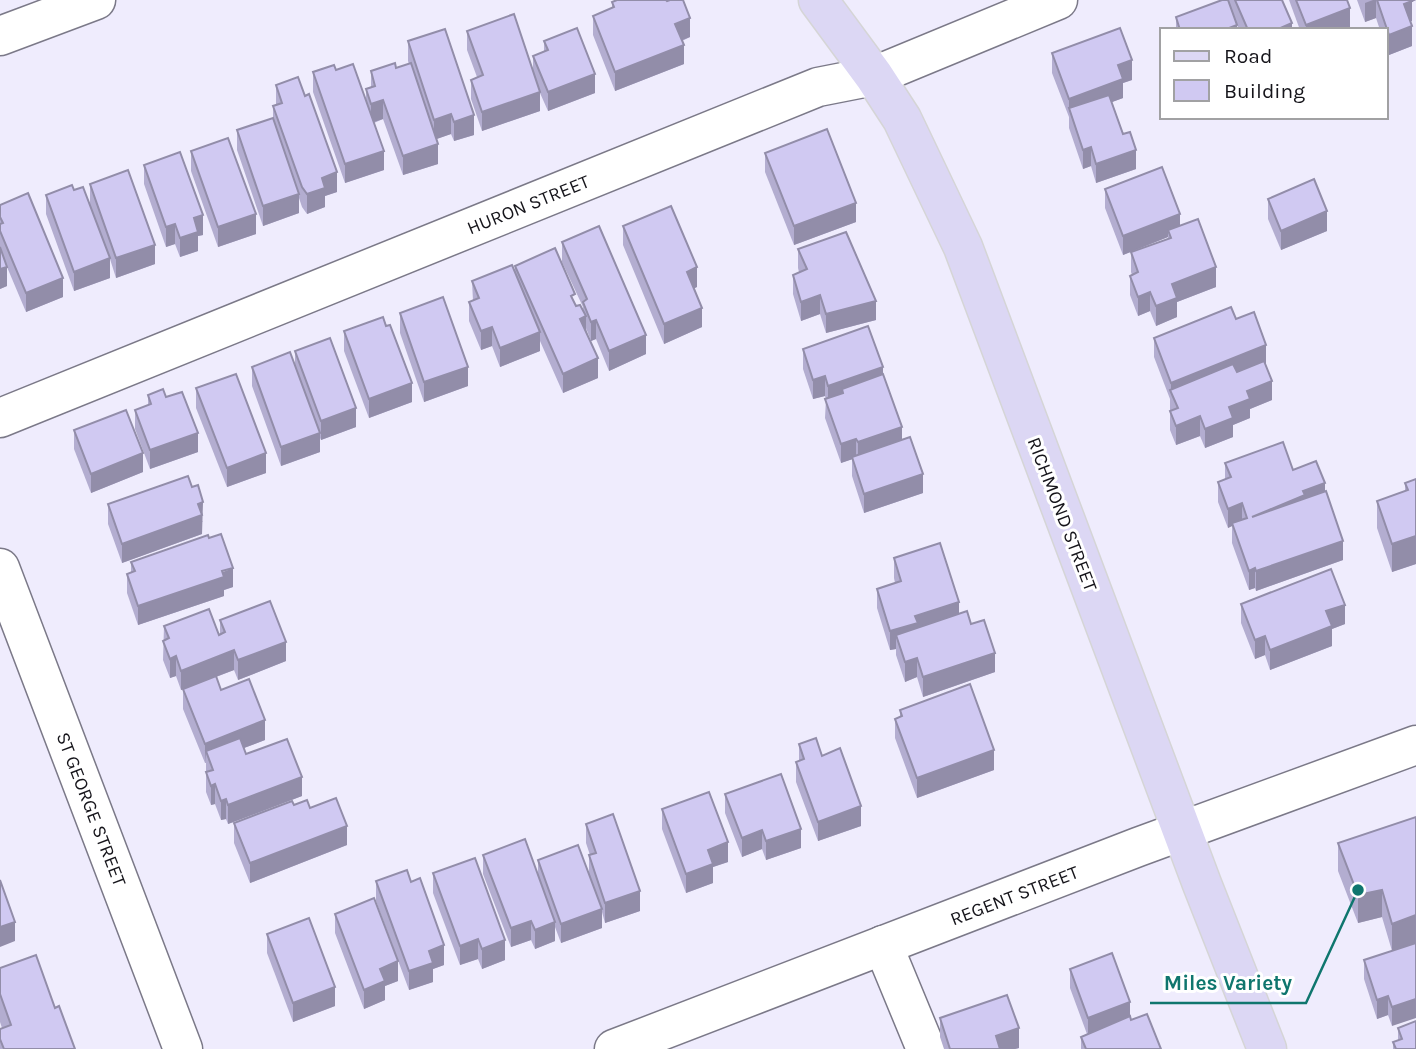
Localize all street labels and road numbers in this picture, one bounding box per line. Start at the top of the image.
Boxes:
street label: HURON STREET [464,170,593,239]
street label: RICHMOND STREET [1023,434,1102,595]
street label: ST GEORGE STREET [52,729,131,890]
street label: REGENT STREET [947,861,1082,931]

